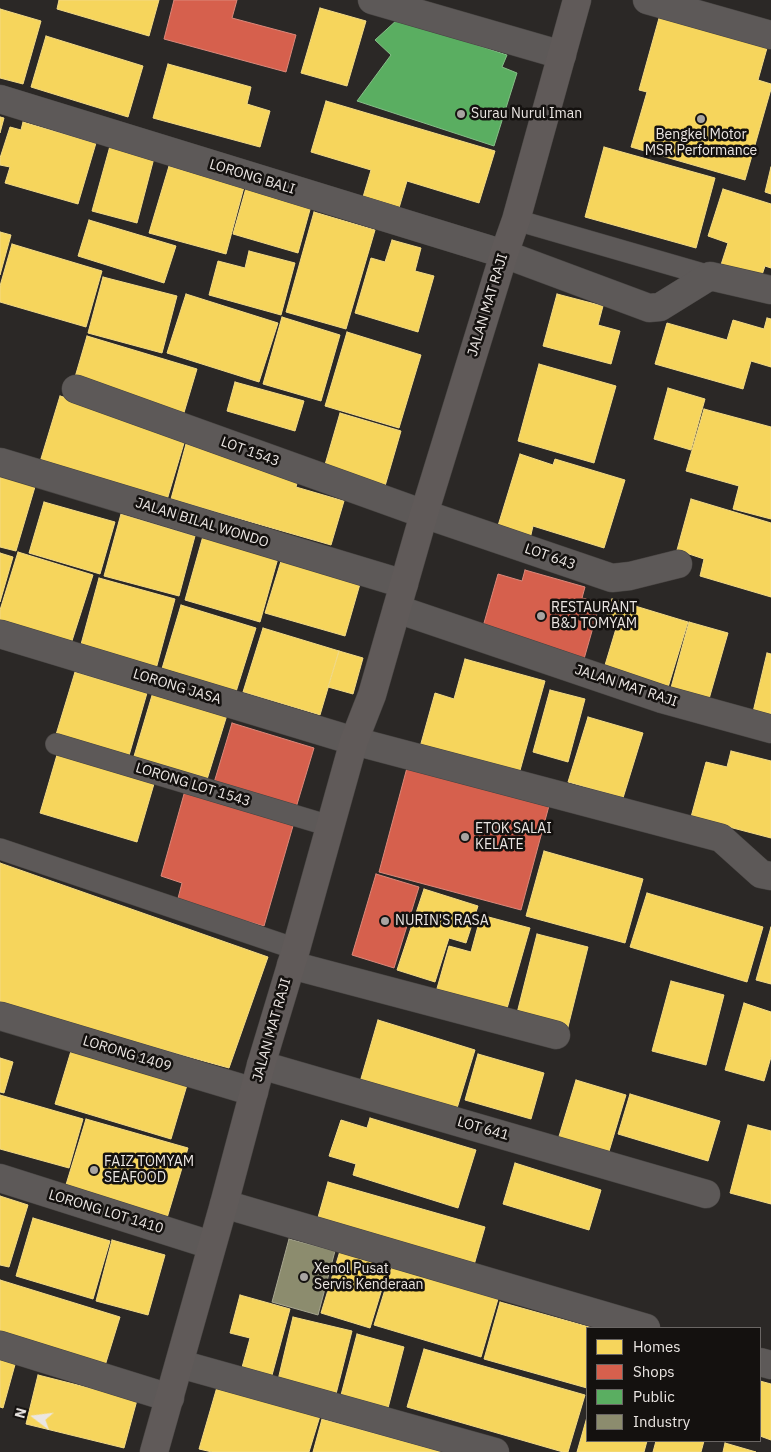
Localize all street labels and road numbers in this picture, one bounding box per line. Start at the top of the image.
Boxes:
street label: LORONG BALI [207,156,297,198]
street label: JALAN MAT RAJI [464,251,512,359]
street label: LOT 1543 [218,434,282,470]
street label: JALAN BILAL WONDO [133,495,271,551]
street label: LOT 643 [522,540,578,574]
street label: JALAN MAT RAJI [573,661,679,711]
street label: LORONG JASA [131,666,223,708]
street label: LORONG LOT 1543 [133,760,253,810]
street label: JALAN MAT RAJI [249,976,295,1084]
street label: LORONG 1409 [81,1033,173,1075]
street label: LOT 641 [455,1114,511,1144]
street label: LORONG LOT 1410 [46,1187,166,1237]

